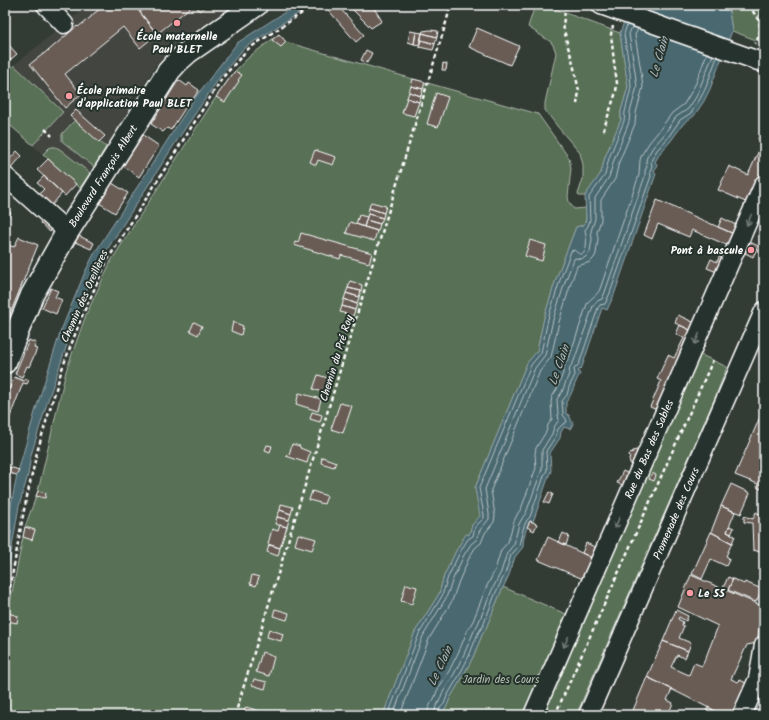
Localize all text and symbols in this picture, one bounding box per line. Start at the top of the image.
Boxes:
marker: École maternelle Paul BLET [172,18,182,28]
place label: École maternelle Paul BLET [137,28,218,59]
water label: Le Clain [645,33,675,80]
place label: École primaire d'application Paul BLET [77,82,193,113]
marker: École primaire d'application Paul BLET [64,91,74,101]
street label: Boulevard François Albert [64,121,143,231]
one-way arrow [744,213,752,225]
place label: Pont à bascule [671,242,744,260]
marker: Pont à bascule [746,245,756,255]
street label: Chemin des Oreillères [56,247,114,346]
street label: Chemin du Pré Roy [315,312,359,404]
one-way arrow [693,333,700,345]
water label: Le Clain [544,341,576,388]
street label: Rue du Bas des Sables [620,397,679,502]
street label: Promenade des Cours [649,464,705,563]
one-way arrow [613,516,621,528]
place label: Le 55 [698,585,726,603]
marker: Le 55 [685,588,695,598]
one-way arrow [561,635,569,647]
water label: Le Clain [423,642,459,689]
park label: Jardin des Cours [462,671,540,689]

